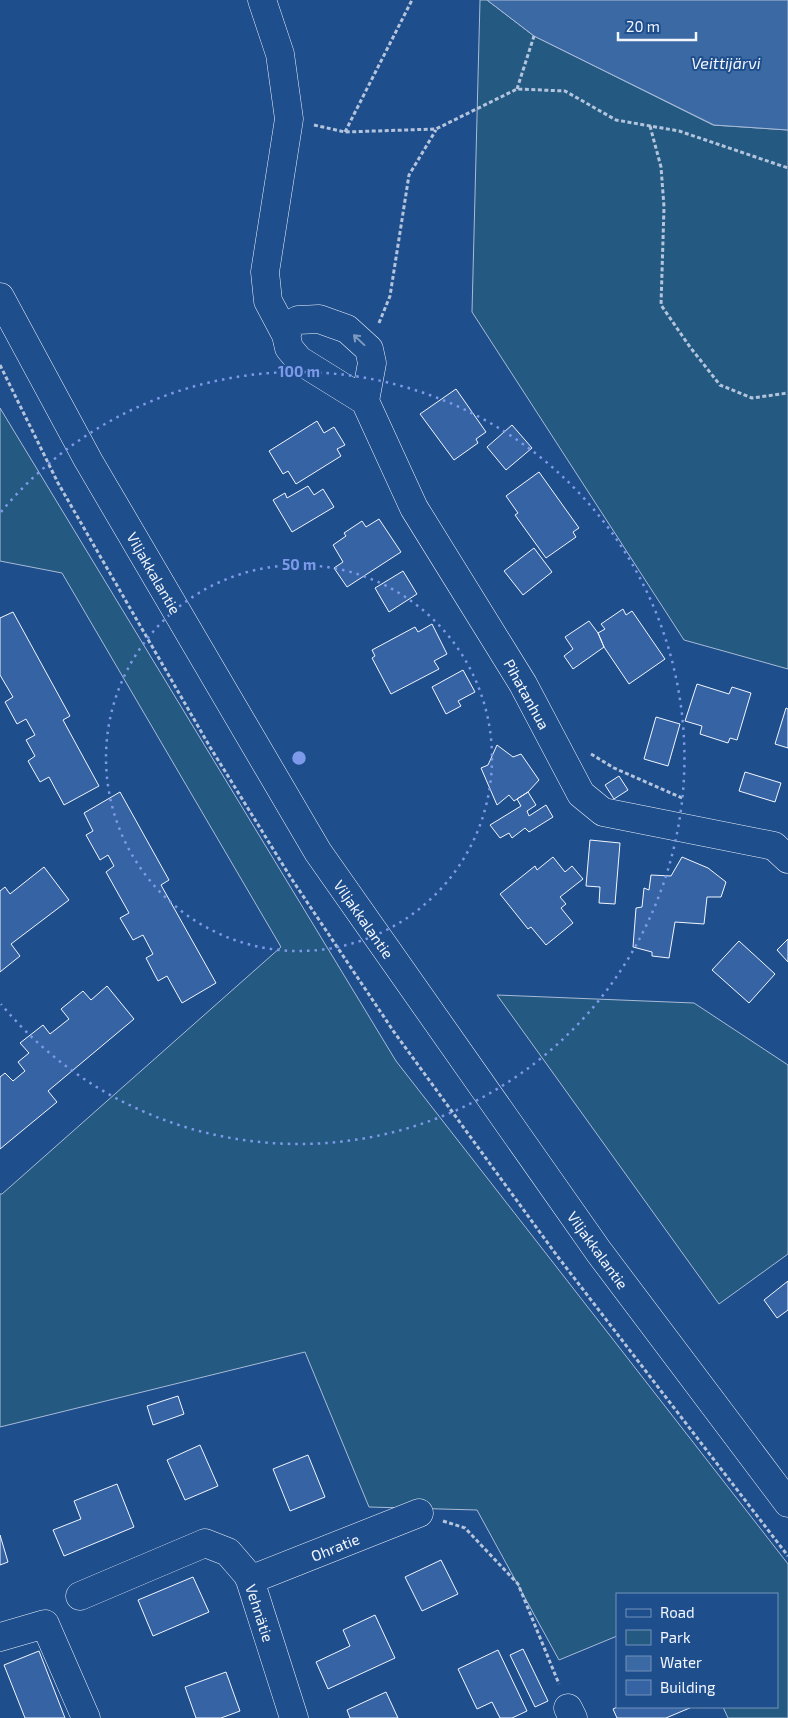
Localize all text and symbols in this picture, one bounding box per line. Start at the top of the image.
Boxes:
scale bar [618,10,696,42]
text: 20 m [626,17,660,35]
water label: Veittijärvi [691,53,761,73]
one-way arrow [353,334,366,346]
text: 100 m [278,362,320,380]
street label: Viljakkalantie [122,529,185,618]
text: 50 m [282,555,316,573]
street label: Pihatanhua [500,656,554,732]
centre of rings [290,749,308,767]
street label: Viljakkalantie [330,876,398,962]
street label: Viljakkalantie [563,1208,632,1293]
street label: Ohratie [308,1529,362,1565]
street label: Vehnätie [242,1582,278,1644]
legend [616,1593,778,1708]
text: Road [660,1603,695,1621]
text: Park [660,1628,691,1646]
text: Water [660,1653,702,1671]
text: Building [660,1678,716,1696]

